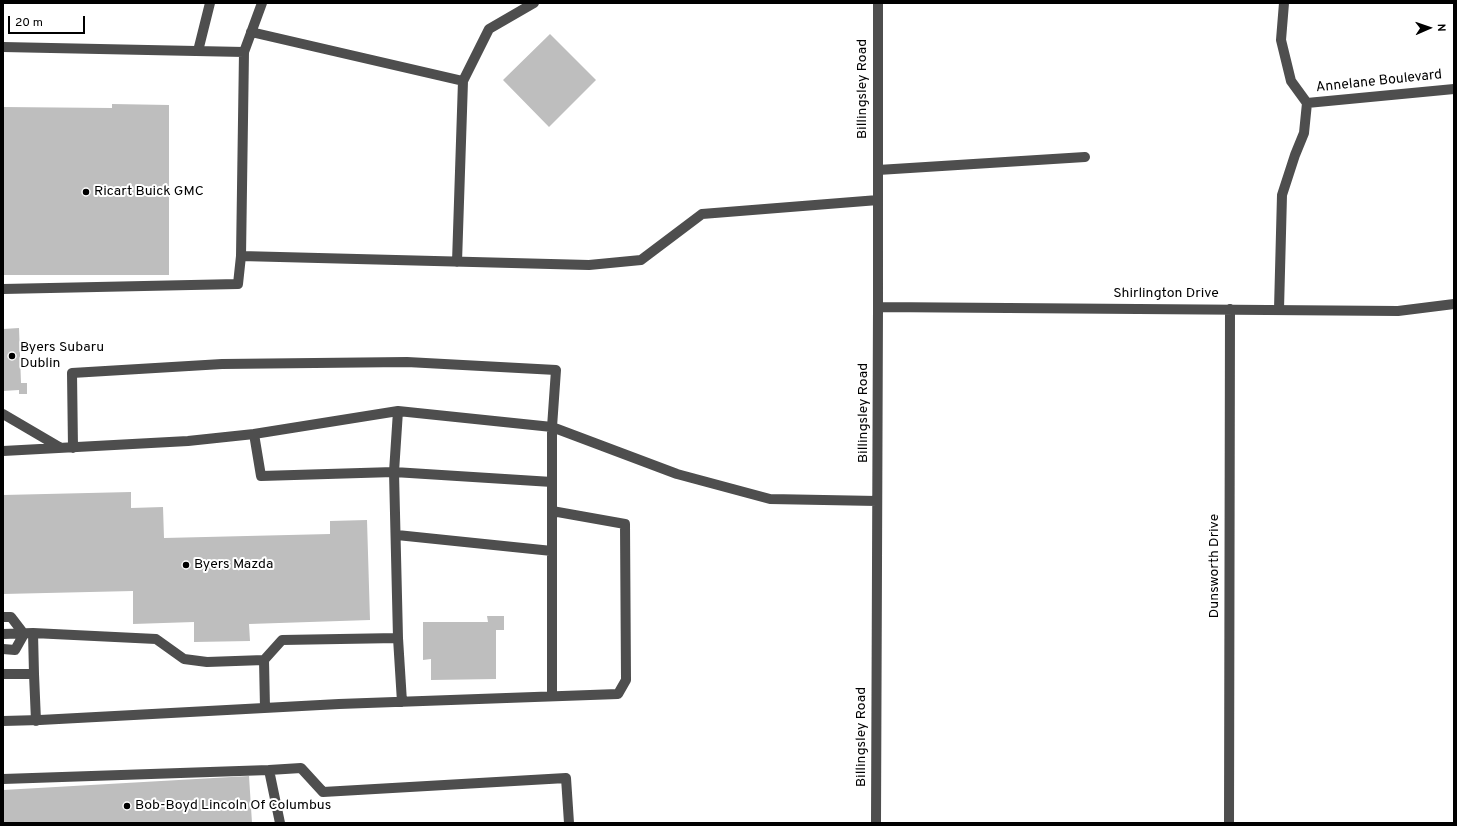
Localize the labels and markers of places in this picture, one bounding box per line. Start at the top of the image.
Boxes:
place label: Ricart Buick GMC [94,184,204,200]
marker: Ricart Buick GMC [81,187,91,197]
place label: Byers Subaru Dublin [20,340,104,372]
marker: Byers Subaru Dublin [7,351,17,361]
place label: Byers Mazda [194,557,273,573]
marker: Byers Mazda [181,560,191,570]
place label: Bob-Boyd Lincoln Of Columbus [135,798,331,814]
marker: Bob-Boyd Lincoln Of Columbus [122,801,132,811]

